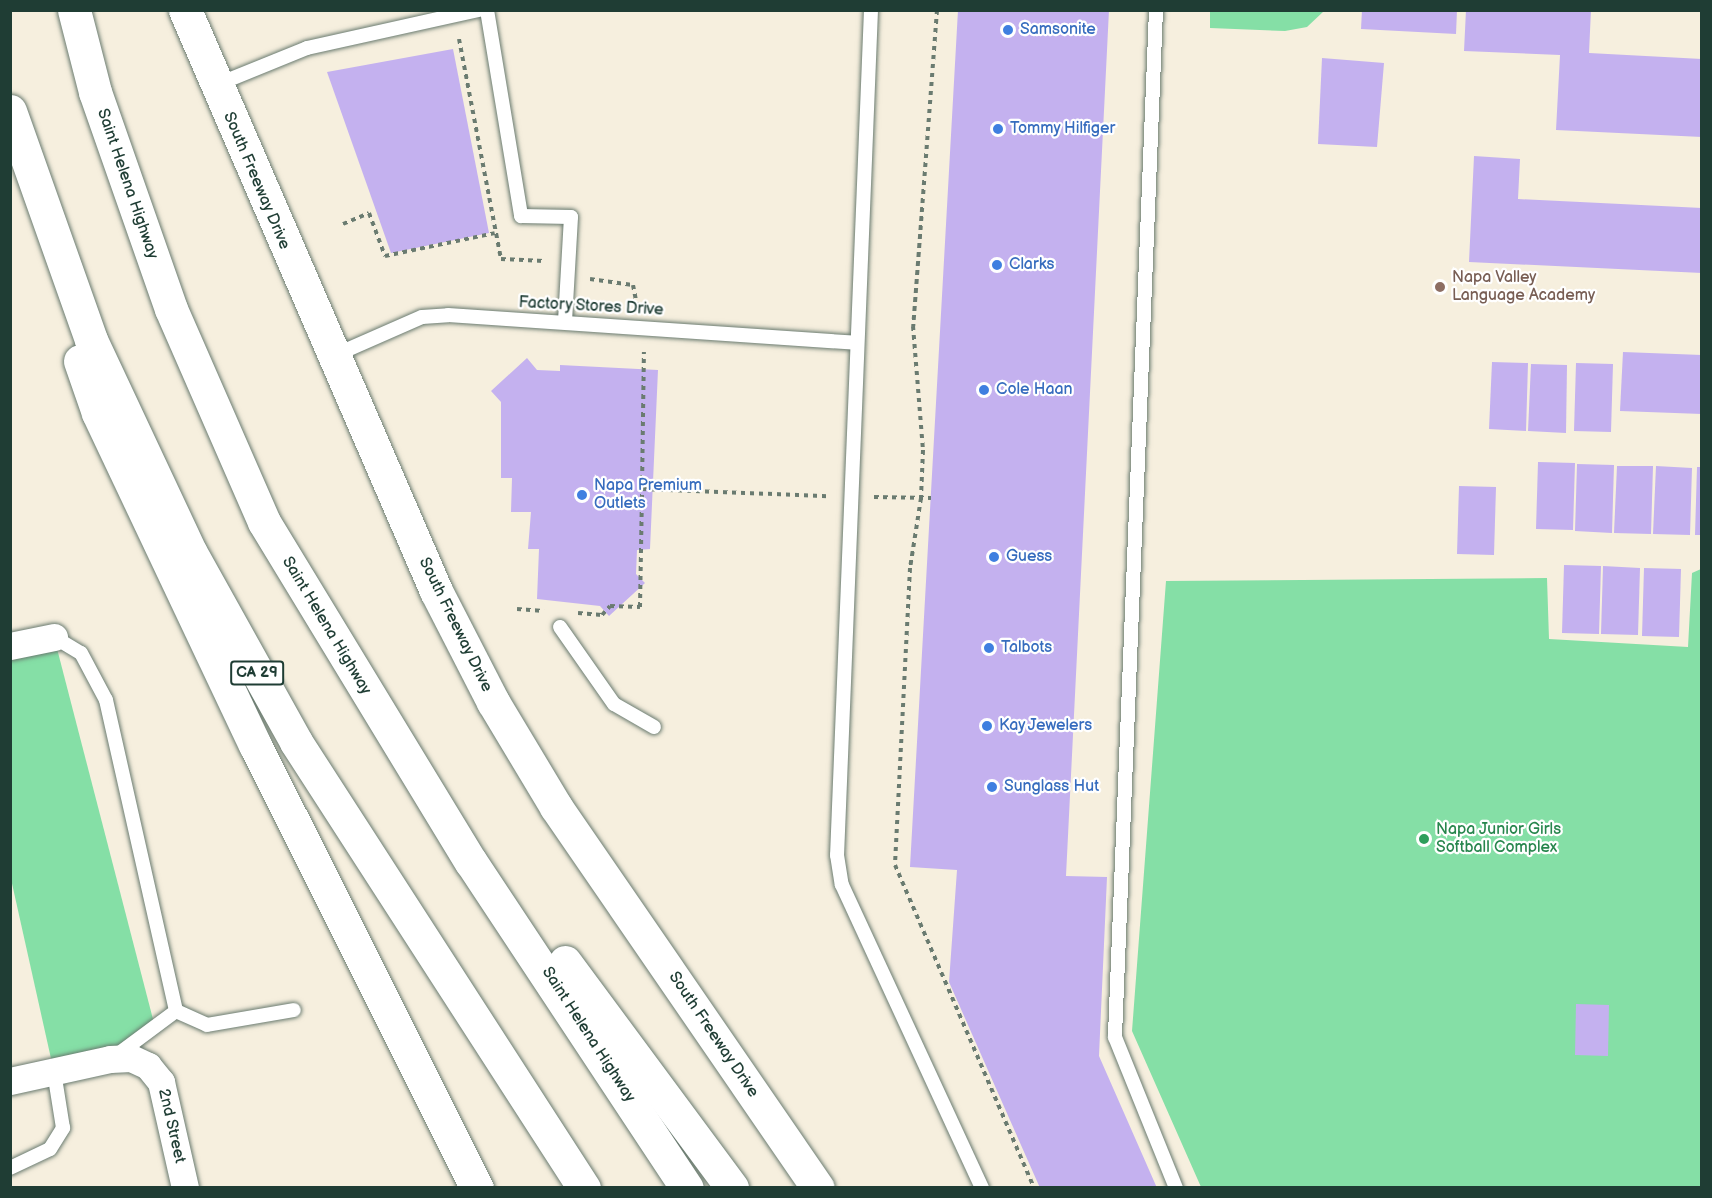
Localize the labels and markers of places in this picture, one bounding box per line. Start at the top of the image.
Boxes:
place label: Samsonite [1020,20,1096,40]
marker: Samsonite [1001,23,1015,37]
place label: Tommy Hilfiger [1010,119,1116,139]
marker: Tommy Hilfiger [991,122,1005,136]
place label: Clarks [1009,255,1054,275]
marker: Clarks [990,258,1004,272]
place label: Napa Valley Language Academy [1452,268,1595,306]
marker: Napa Valley Language Academy [1433,280,1447,294]
place label: Cole Haan [996,380,1073,400]
marker: Cole Haan [977,383,991,397]
place label: Napa Premium Outlets [594,476,702,514]
marker: Napa Premium Outlets [575,488,589,502]
place label: Guess [1006,547,1052,567]
marker: Guess [987,550,1001,564]
place label: Talbots [1001,638,1052,658]
marker: Talbots [982,641,996,655]
place label: Kay Jewelers [999,716,1094,736]
marker: Kay Jewelers [980,719,994,733]
place label: Sunglass Hut [1004,777,1099,797]
marker: Sunglass Hut [985,780,999,794]
place label: Napa Junior Girls Softball Complex [1436,820,1562,858]
marker: Napa Junior Girls Softball Complex [1417,832,1431,846]

